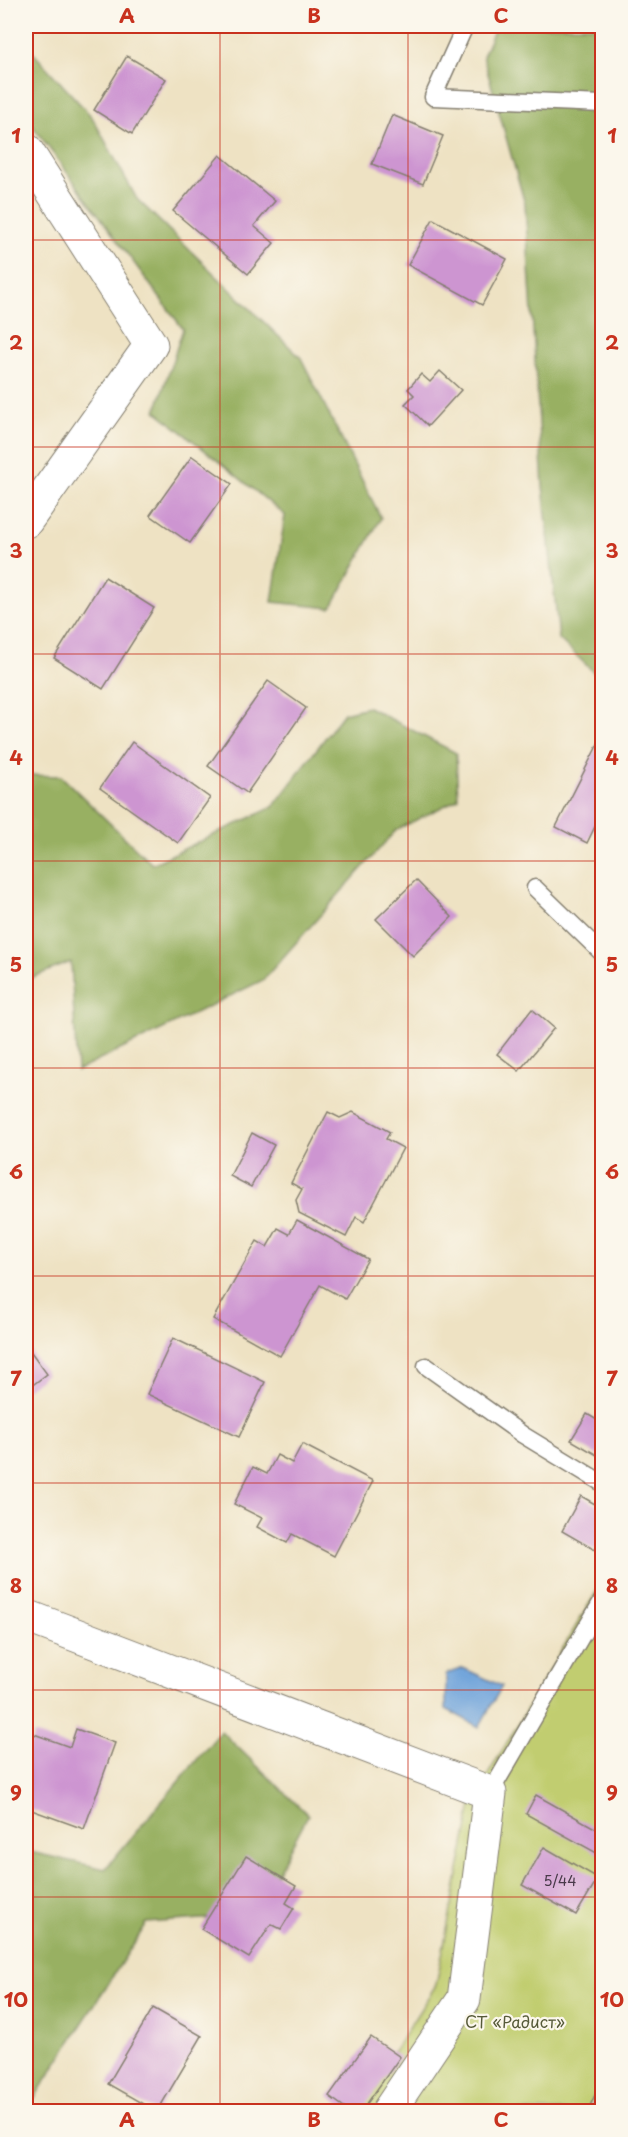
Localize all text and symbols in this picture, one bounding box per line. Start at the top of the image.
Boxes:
text: A [119,0,135,30]
text: B [307,0,321,30]
text: C [493,0,509,30]
text: 1 [11,120,21,150]
text: 1 [607,120,617,150]
text: 2 [9,327,23,357]
text: 2 [605,327,619,357]
text: 3 [9,535,23,565]
text: 3 [605,535,619,565]
text: 4 [9,742,23,772]
text: 4 [605,742,619,772]
text: 5 [10,949,22,979]
text: 5 [606,949,618,979]
text: 6 [9,1156,23,1186]
text: 6 [605,1156,619,1186]
text: 7 [10,1363,22,1393]
text: 7 [606,1363,618,1393]
text: 8 [10,1570,22,1600]
text: 8 [606,1570,618,1600]
text: 9 [10,1777,22,1807]
text: 9 [606,1777,618,1807]
house number: 5/44 [544,1870,576,1891]
text: 10 [4,1984,28,2014]
text: 10 [600,1984,624,2014]
park label: СТ «Радист» [465,2009,565,2033]
text: A [119,2104,135,2134]
text: B [307,2104,321,2134]
text: C [493,2104,509,2134]

